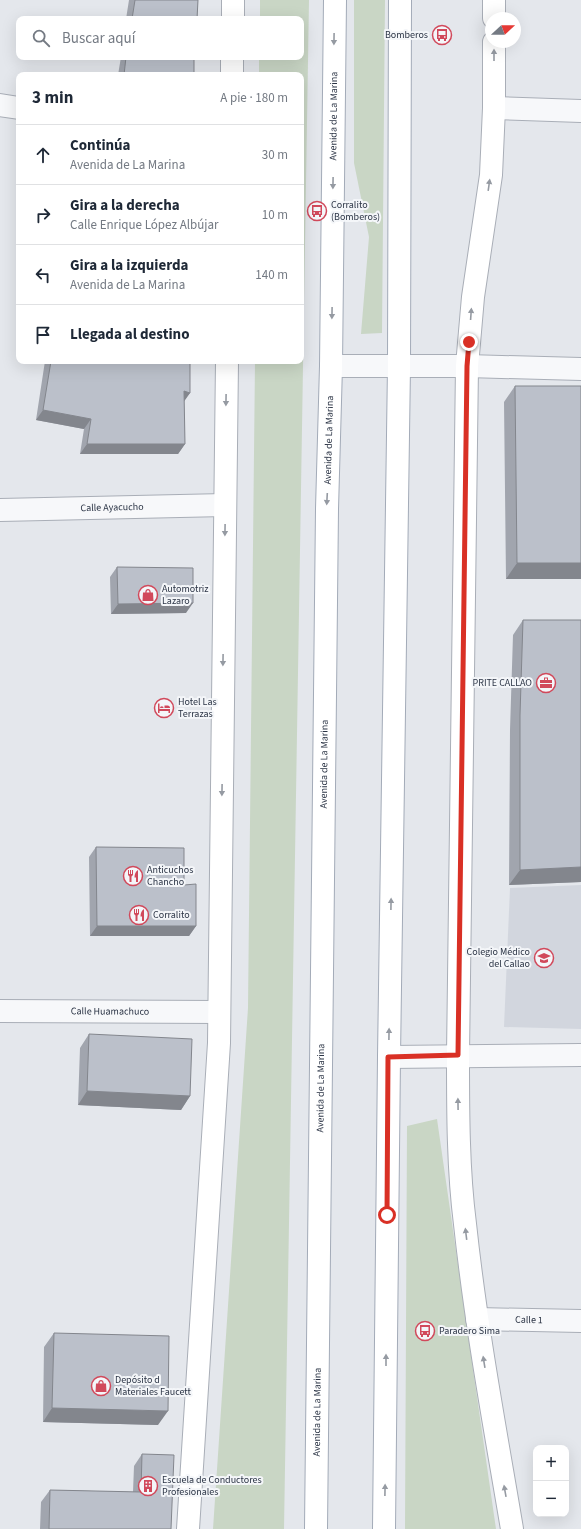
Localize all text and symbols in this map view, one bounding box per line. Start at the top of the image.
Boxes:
north arrow [485,12,521,48]
search box [16,16,304,60]
bus stop icon: Bomberos [431,24,453,46]
icon: search [30,27,52,49]
text: Buscar aquí [62,28,135,49]
place label: Bomberos [385,28,428,42]
one-way arrow [331,33,338,45]
one-way arrow [491,48,497,61]
street label: Avenida de La Marina [326,72,341,161]
text: 3 min [32,86,73,110]
text: A pie · 180 m [220,89,288,107]
text: Continúa [70,135,131,156]
icon: ahead [32,144,54,166]
text: 30 m [262,146,288,164]
text: Avenida de La Marina [70,156,185,174]
one-way arrow [330,177,336,190]
one-way arrow [486,179,492,191]
text: Gira a la derecha [70,195,180,216]
place label: Corralito (Bomberos) [331,198,380,224]
bus stop icon: Corralito (Bomberos) [306,200,328,222]
icon: right [32,204,54,226]
text: 10 m [262,206,288,224]
text: Calle Enrique López Albújar [70,216,219,234]
text: Gira a la izquierda [70,255,189,276]
icon: left [32,264,54,286]
text: 140 m [255,266,288,284]
text: Avenida de La Marina [70,276,185,294]
one-way arrow [329,307,335,320]
one-way arrow [468,308,475,320]
icon: arrive [32,324,54,346]
text: Llegada al destino [70,324,190,345]
route end [460,333,478,351]
one-way arrow [223,394,230,406]
street label: Avenida de La Marina [321,396,337,485]
one-way arrow [324,493,330,506]
street label: Calle Ayacucho [80,500,144,515]
one-way arrow [221,524,228,536]
place label: Automotriz Lazaro [162,582,209,608]
shop icon: Automotriz Lazaro [137,584,159,606]
one-way arrow [220,654,226,667]
office icon: PRITE CALLAO [535,672,557,694]
place label: PRITE CALLAO [473,676,532,690]
place label: Hotel Las Terrazas [178,695,217,721]
hotel icon: Hotel Las Terrazas [153,697,175,719]
street label: Avenida de La Marina [317,720,332,809]
one-way arrow [219,784,225,797]
place label: Anticuchos Chancho [147,863,193,889]
restaurant icon: Anticuchos Chancho [122,865,144,887]
one-way arrow [388,897,394,910]
restaurant icon: Corralito [128,904,150,926]
place label: Corralito [153,908,190,922]
place label: Colegio Médico del Callao [467,945,530,971]
school or university icon: Colegio Médico del Callao [533,947,555,969]
street label: Calle Huamachuco [71,1004,149,1019]
one-way arrow [386,1027,392,1040]
street label: Avenida de La Marina [313,1044,328,1132]
one-way arrow [455,1097,461,1110]
route start [378,1206,396,1224]
one-way arrow [463,1228,469,1240]
street label: Calle 1 [515,1313,543,1327]
bus stop icon: Paradero Sima [414,1320,436,1342]
place label: Paradero Sima [439,1324,500,1338]
one-way arrow [383,1353,389,1366]
one-way arrow [481,1356,487,1368]
street label: Avenida de La Marina [310,1368,325,1456]
place label: Depósito d Materiales Faucett [115,1373,192,1399]
shop icon: Depósito d Materiales Faucett [90,1375,112,1397]
map controls [533,1445,569,1517]
button: + [533,1445,569,1481]
place label: Escuela de Conductores Profesionales [162,1473,262,1499]
building icon: Escuela de Conductores Profesionales [137,1475,159,1497]
button: − [533,1481,569,1517]
one-way arrow [381,1484,388,1496]
one-way arrow [502,1484,508,1497]

